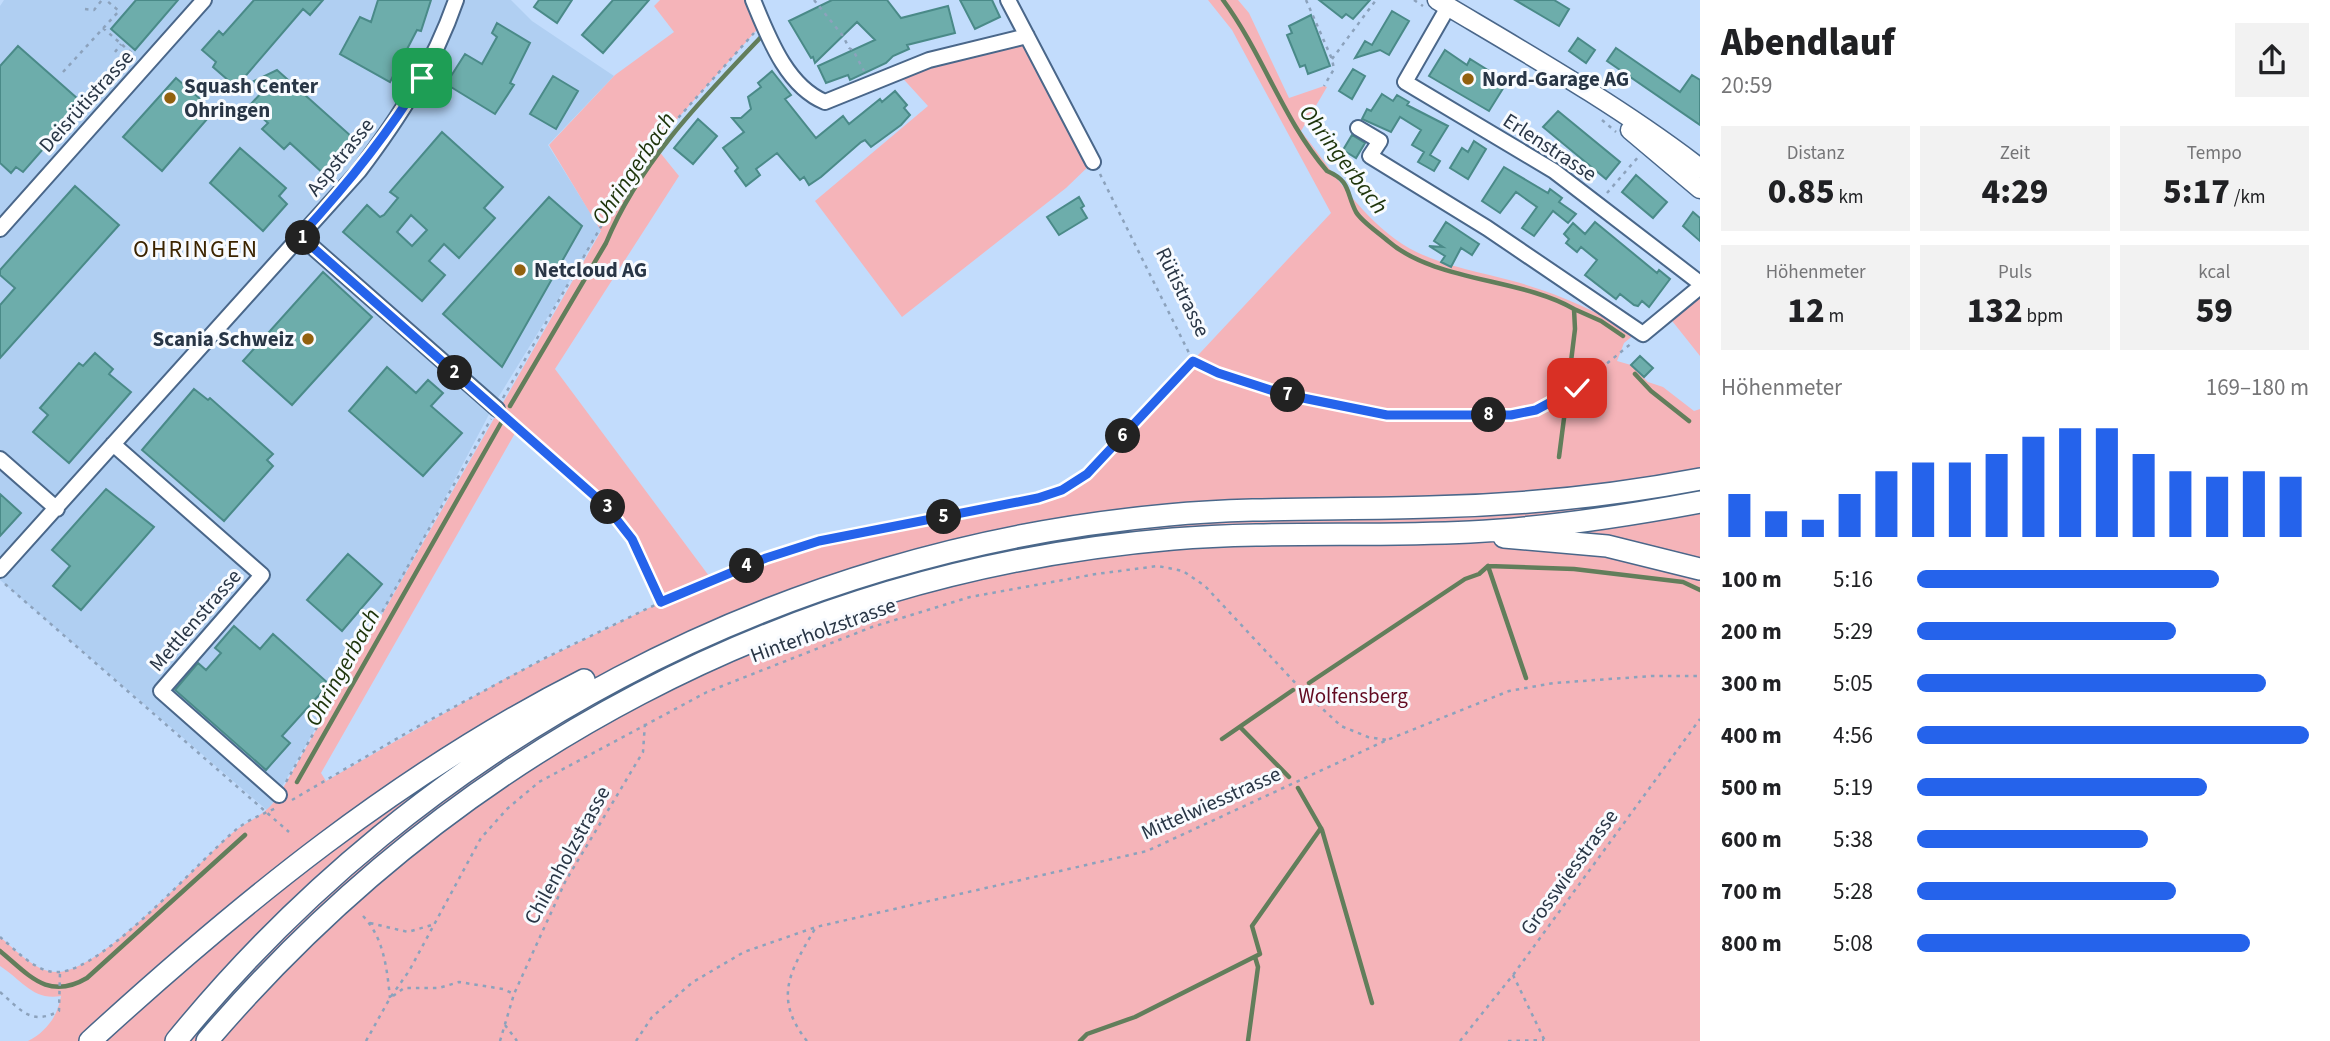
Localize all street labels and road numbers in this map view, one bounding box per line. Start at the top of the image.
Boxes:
street label: Deisrütistrasse [32,43,140,159]
street label: Erlenstrasse [1497,105,1603,189]
street label: Aspstrasse [299,111,381,203]
street label: Rütistrasse [1148,242,1218,342]
street label: Mettlenstrasse [142,562,248,678]
street label: Hinterholzstrasse [746,590,900,670]
street label: Mittelwiesstrasse [1136,759,1286,847]
street label: Chilenholzstrasse [517,780,617,930]
street label: Grosswiesstrasse [1513,803,1625,941]

